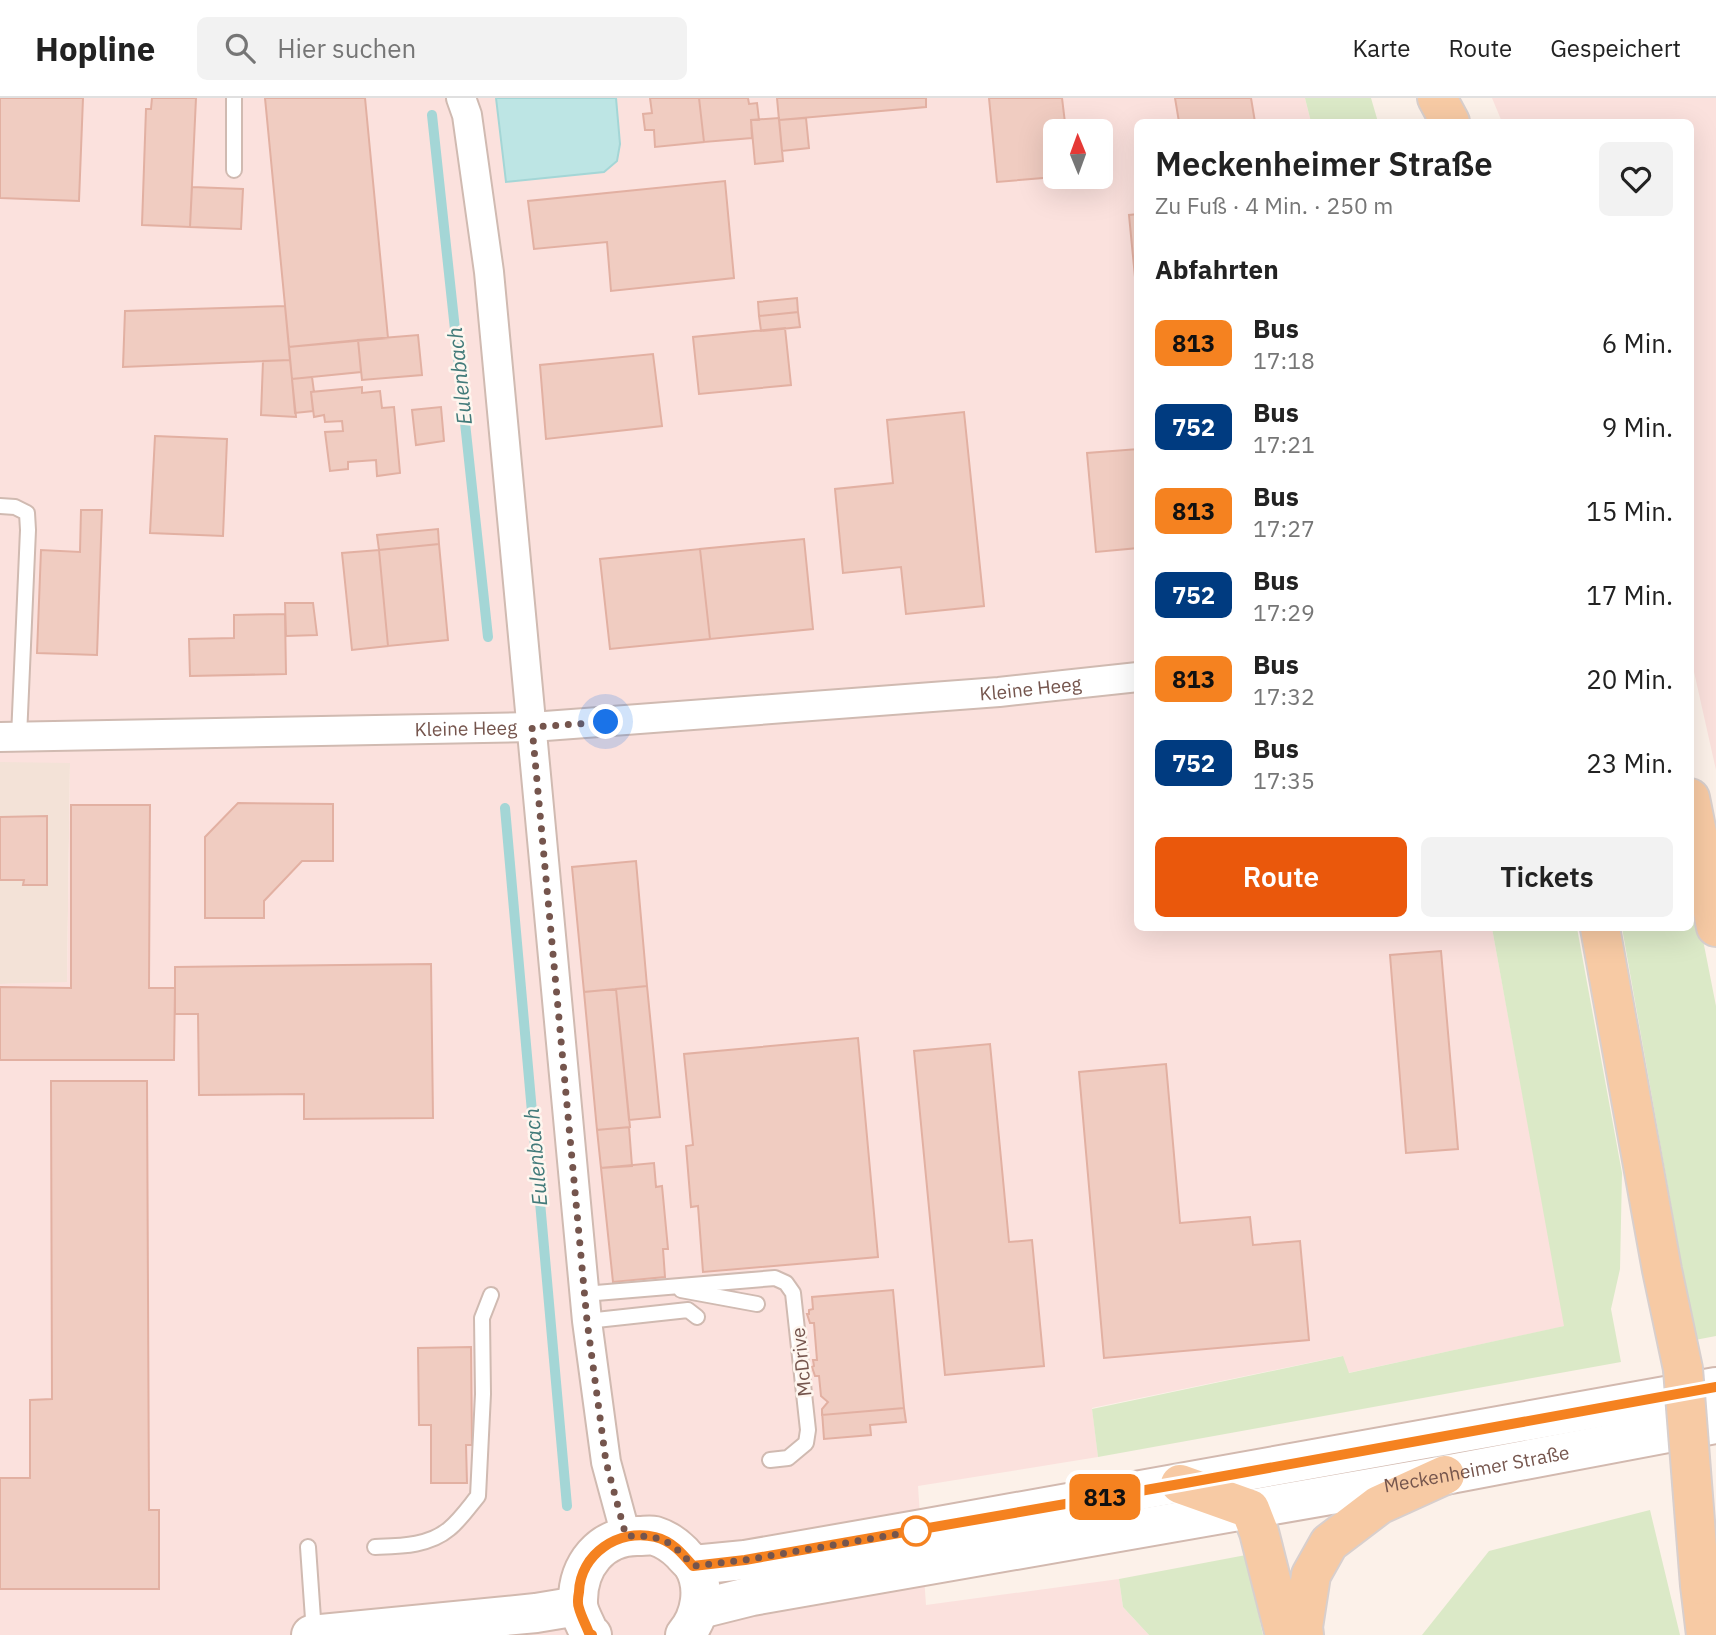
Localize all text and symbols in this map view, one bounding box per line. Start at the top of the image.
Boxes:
search box [197,17,687,80]
text: Hopline [35,27,155,70]
icon: search [221,29,259,67]
text: Hier suchen [277,31,416,65]
text: Karte [1352,32,1411,64]
text: Route [1449,32,1512,64]
text: Gespeichert [1550,32,1681,64]
north arrow [1043,119,1113,189]
map controls [1043,119,1113,189]
text: Meckenheimer Straße [1155,142,1493,185]
button: heart [1599,142,1673,216]
text: Zu Fuß · 4 Min. · 250 m [1155,190,1393,220]
text: Abfahrten [1155,252,1279,286]
text: Bus [1253,311,1299,345]
water label: Eulenbach [440,326,478,426]
text: 6 Min. [1602,326,1673,360]
text: 813 [1172,327,1215,359]
text: 17:18 [1253,345,1315,375]
text: Bus [1253,395,1299,429]
text: 9 Min. [1602,410,1673,444]
text: 752 [1172,411,1215,443]
text: 17:21 [1253,429,1315,459]
text: Bus [1253,479,1299,513]
text: 15 Min. [1586,494,1673,528]
text: 813 [1172,495,1215,527]
text: 17:27 [1253,513,1315,543]
text: Bus [1253,563,1299,597]
text: 17 Min. [1586,578,1673,612]
text: 752 [1172,579,1215,611]
text: 17:29 [1253,597,1315,627]
text: Bus [1253,647,1299,681]
text: 20 Min. [1586,662,1673,696]
text: 813 [1172,663,1215,695]
street label: Kleine Heeg [979,671,1083,705]
text: 17:32 [1253,681,1315,711]
your location [588,704,623,739]
street label: Kleine Heeg [414,715,517,741]
text: Bus [1253,731,1299,765]
text: 23 Min. [1586,746,1673,780]
text: 752 [1172,747,1215,779]
text: 17:35 [1253,765,1315,795]
button: Route [1155,837,1407,917]
button: Tickets [1421,837,1673,917]
water label: Eulenbach [517,1107,553,1207]
street label: McDrive [785,1326,817,1398]
street label: Meckenheimer Straße [1382,1440,1571,1498]
line badge: 813 [1065,1474,1145,1520]
text: 813 [1083,1481,1127,1513]
unlabelled marker [901,1516,931,1546]

